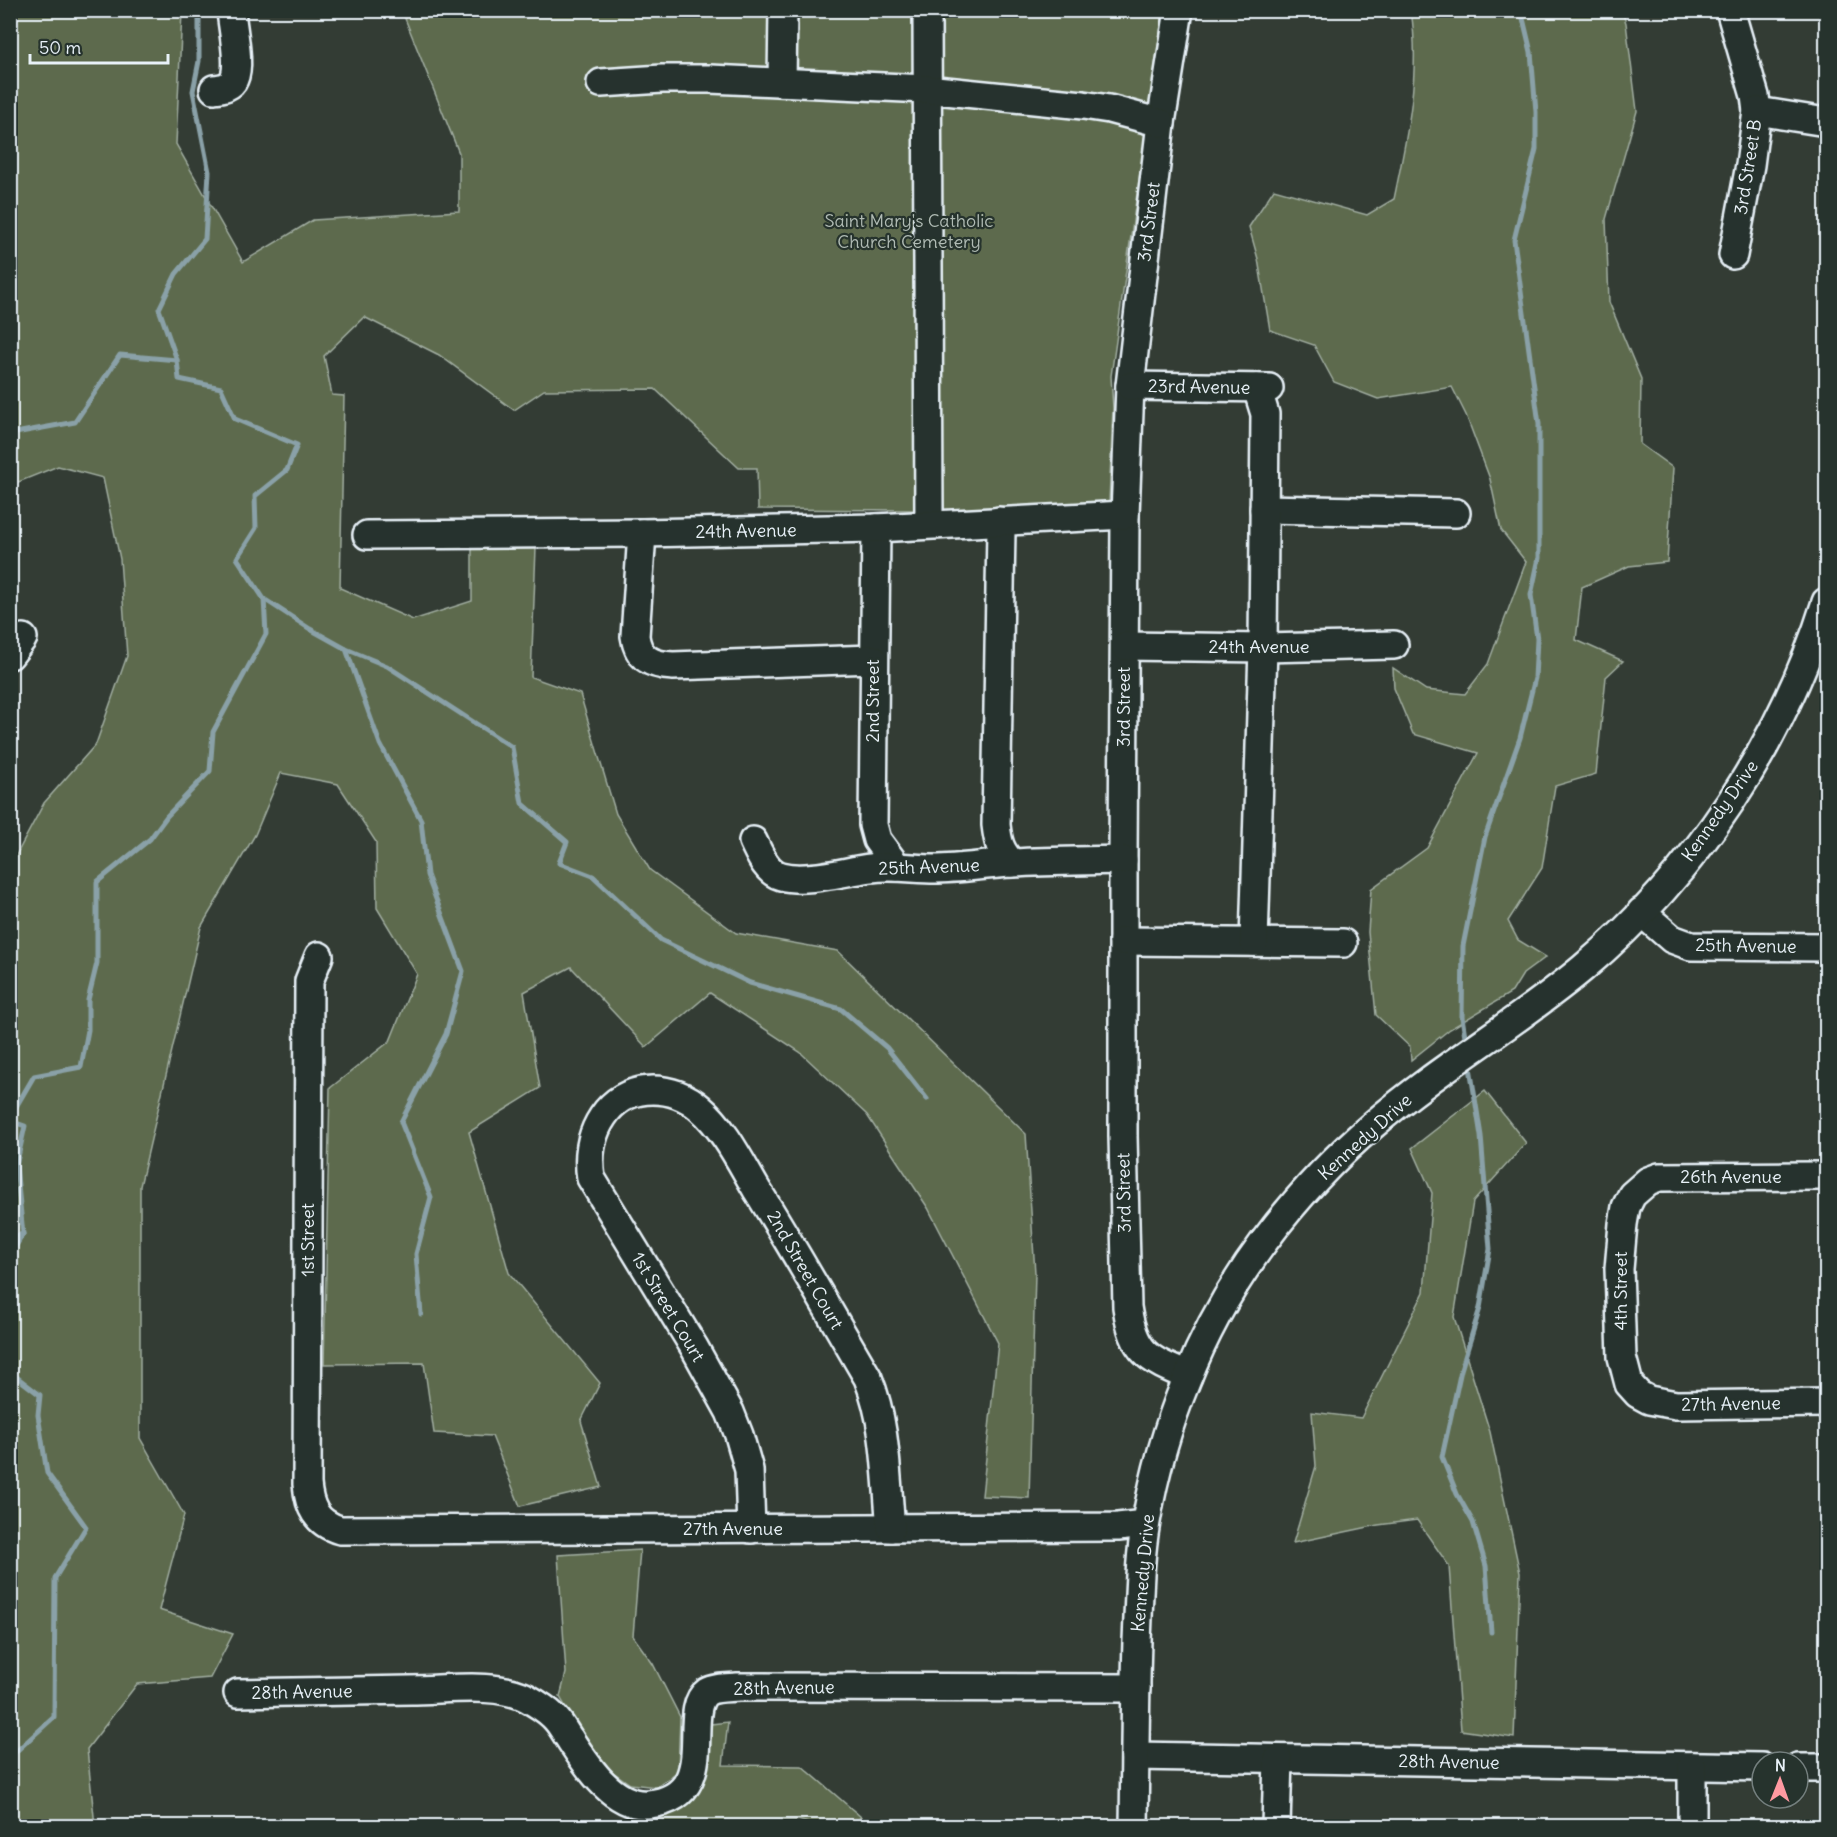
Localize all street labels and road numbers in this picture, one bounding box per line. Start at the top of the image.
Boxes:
street label: 3rd Street B [1729,118,1766,216]
street label: 3rd Street [1132,181,1165,263]
street label: 23rd Avenue [1148,374,1250,399]
street label: 24th Avenue [695,518,797,543]
street label: 24th Avenue [1208,635,1310,658]
street label: 2nd Street [861,659,884,743]
street label: 3rd Street [1112,667,1135,747]
street label: Kennedy Drive [1676,756,1763,866]
street label: 25th Avenue [878,853,980,880]
street label: 25th Avenue [1695,933,1797,958]
street label: Kennedy Drive [1313,1088,1416,1185]
street label: 3rd Street [1111,1153,1136,1233]
street label: 26th Avenue [1680,1165,1782,1188]
street label: 1st Street [296,1203,319,1277]
street label: 2nd Street Court [762,1206,849,1333]
street label: 1st Street Court [627,1248,710,1366]
street label: 4th Street [1609,1251,1632,1331]
street label: 27th Avenue [1681,1391,1781,1416]
street label: Kennedy Drive [1126,1513,1159,1633]
street label: 27th Avenue [683,1517,783,1540]
street label: 28th Avenue [733,1675,835,1700]
street label: 28th Avenue [251,1679,353,1704]
street label: 28th Avenue [1398,1749,1500,1774]

